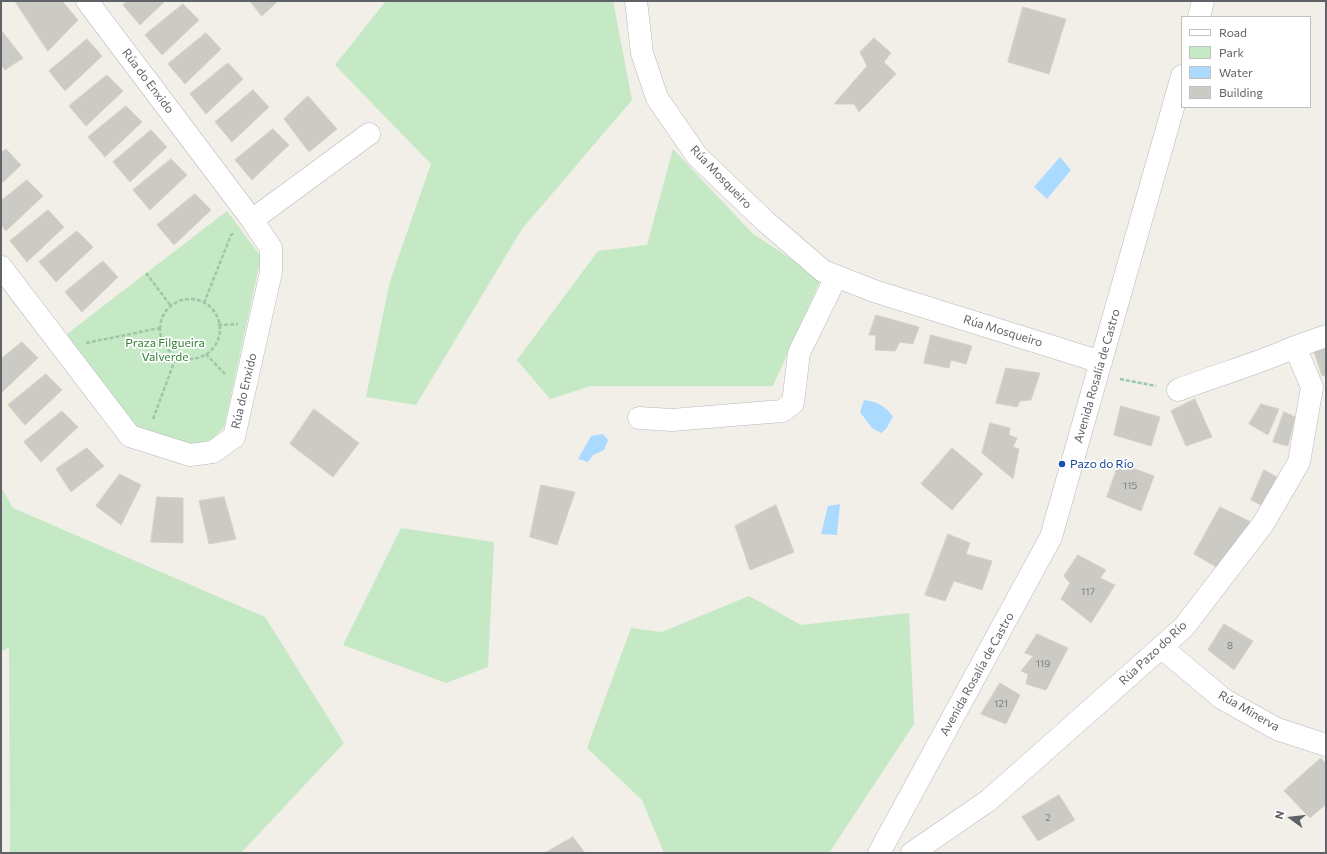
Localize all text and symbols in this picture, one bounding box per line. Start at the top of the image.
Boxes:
legend [1181,16,1311,108]
text: Road [1219,25,1247,39]
text: Park [1219,45,1244,59]
street label: Rúa do Enxido [119,46,177,116]
text: Water [1219,65,1253,79]
text: Building [1219,85,1263,99]
street label: Rúa Mosqueiro [687,142,755,212]
street label: Avenida Rosalía de Castro [1071,307,1123,445]
street label: Rúa Mosqueiro [962,312,1044,350]
park label: Praza Filgueira Valverde [125,336,205,364]
street label: Rúa do Enxido [228,352,260,430]
place label: Pazo do Río [1070,457,1134,471]
marker: Pazo do Río [1057,459,1067,469]
house number: 115 [1123,480,1137,492]
house number: 117 [1081,586,1095,598]
street label: Avenida Rosalía de Castro [937,610,1017,738]
street label: Rúa Pazo do Río [1116,618,1190,688]
house number: 8 [1227,640,1233,652]
house number: 119 [1036,658,1050,670]
street label: Rúa Minerva [1216,688,1282,734]
house number: 121 [994,698,1008,710]
north arrow [1271,798,1311,838]
text: N [1272,809,1286,820]
house number: 2 [1045,812,1051,824]

